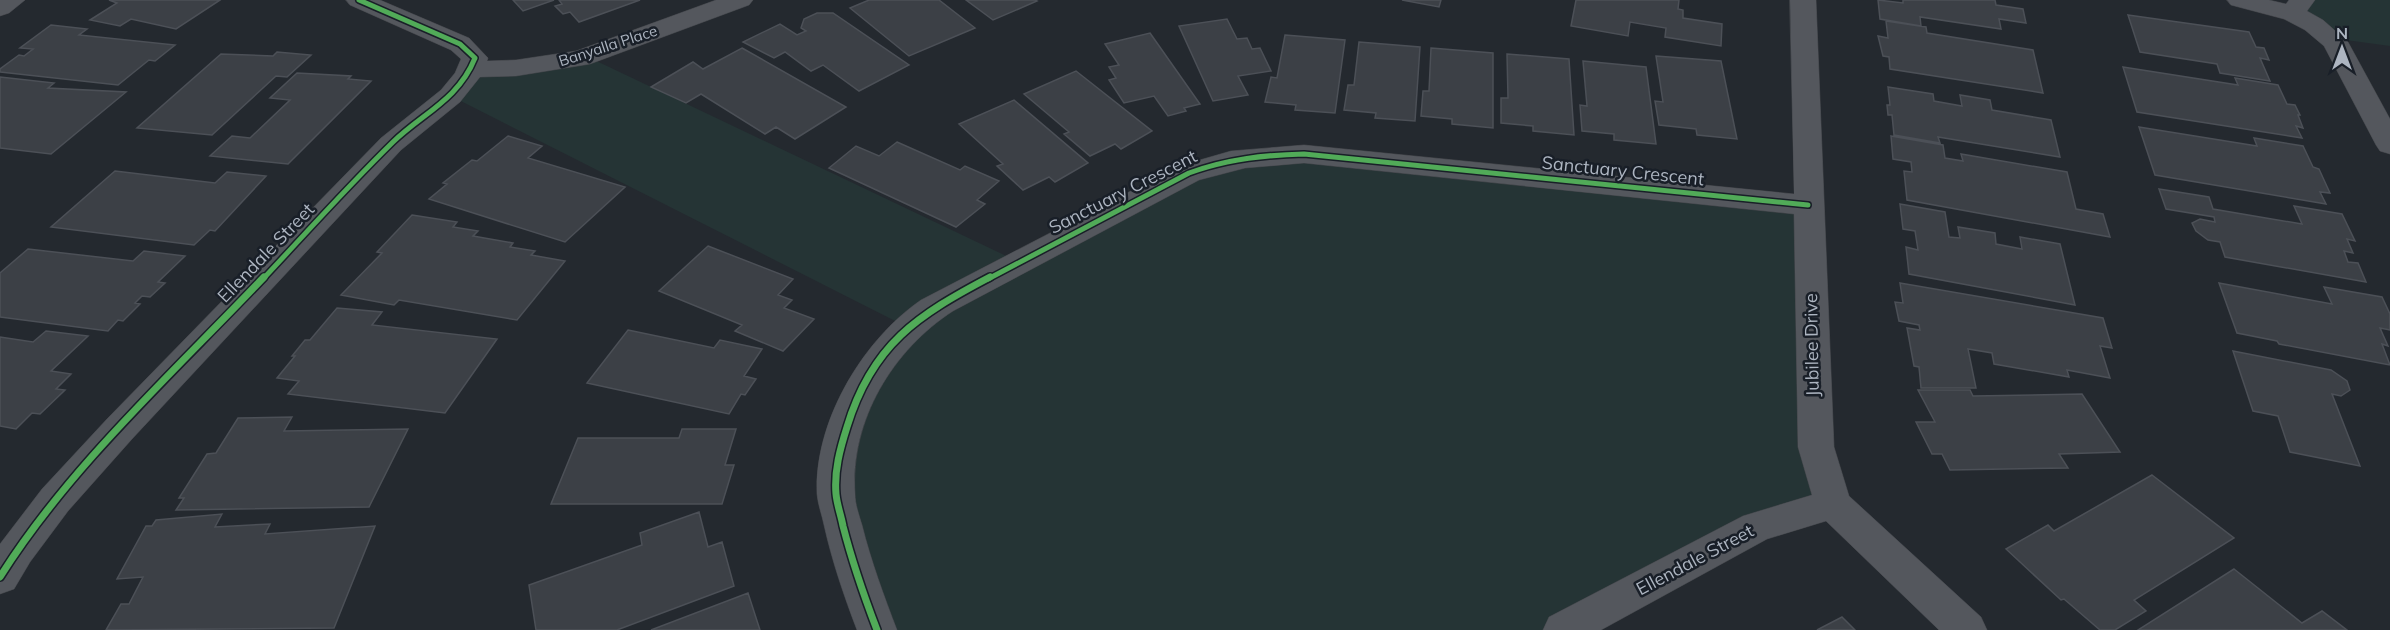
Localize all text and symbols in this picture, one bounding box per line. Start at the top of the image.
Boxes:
north arrow [2312,18,2372,78]
street label: Banyalla Place [556,21,660,70]
text: N [2336,23,2348,43]
street label: Sanctuary Crescent [1045,144,1201,239]
street label: Sanctuary Crescent [1541,151,1705,190]
street label: Ellendale Street [212,198,319,307]
street label: Jubilee Drive [1799,293,1824,397]
street label: Ellendale Street [1632,519,1757,600]

